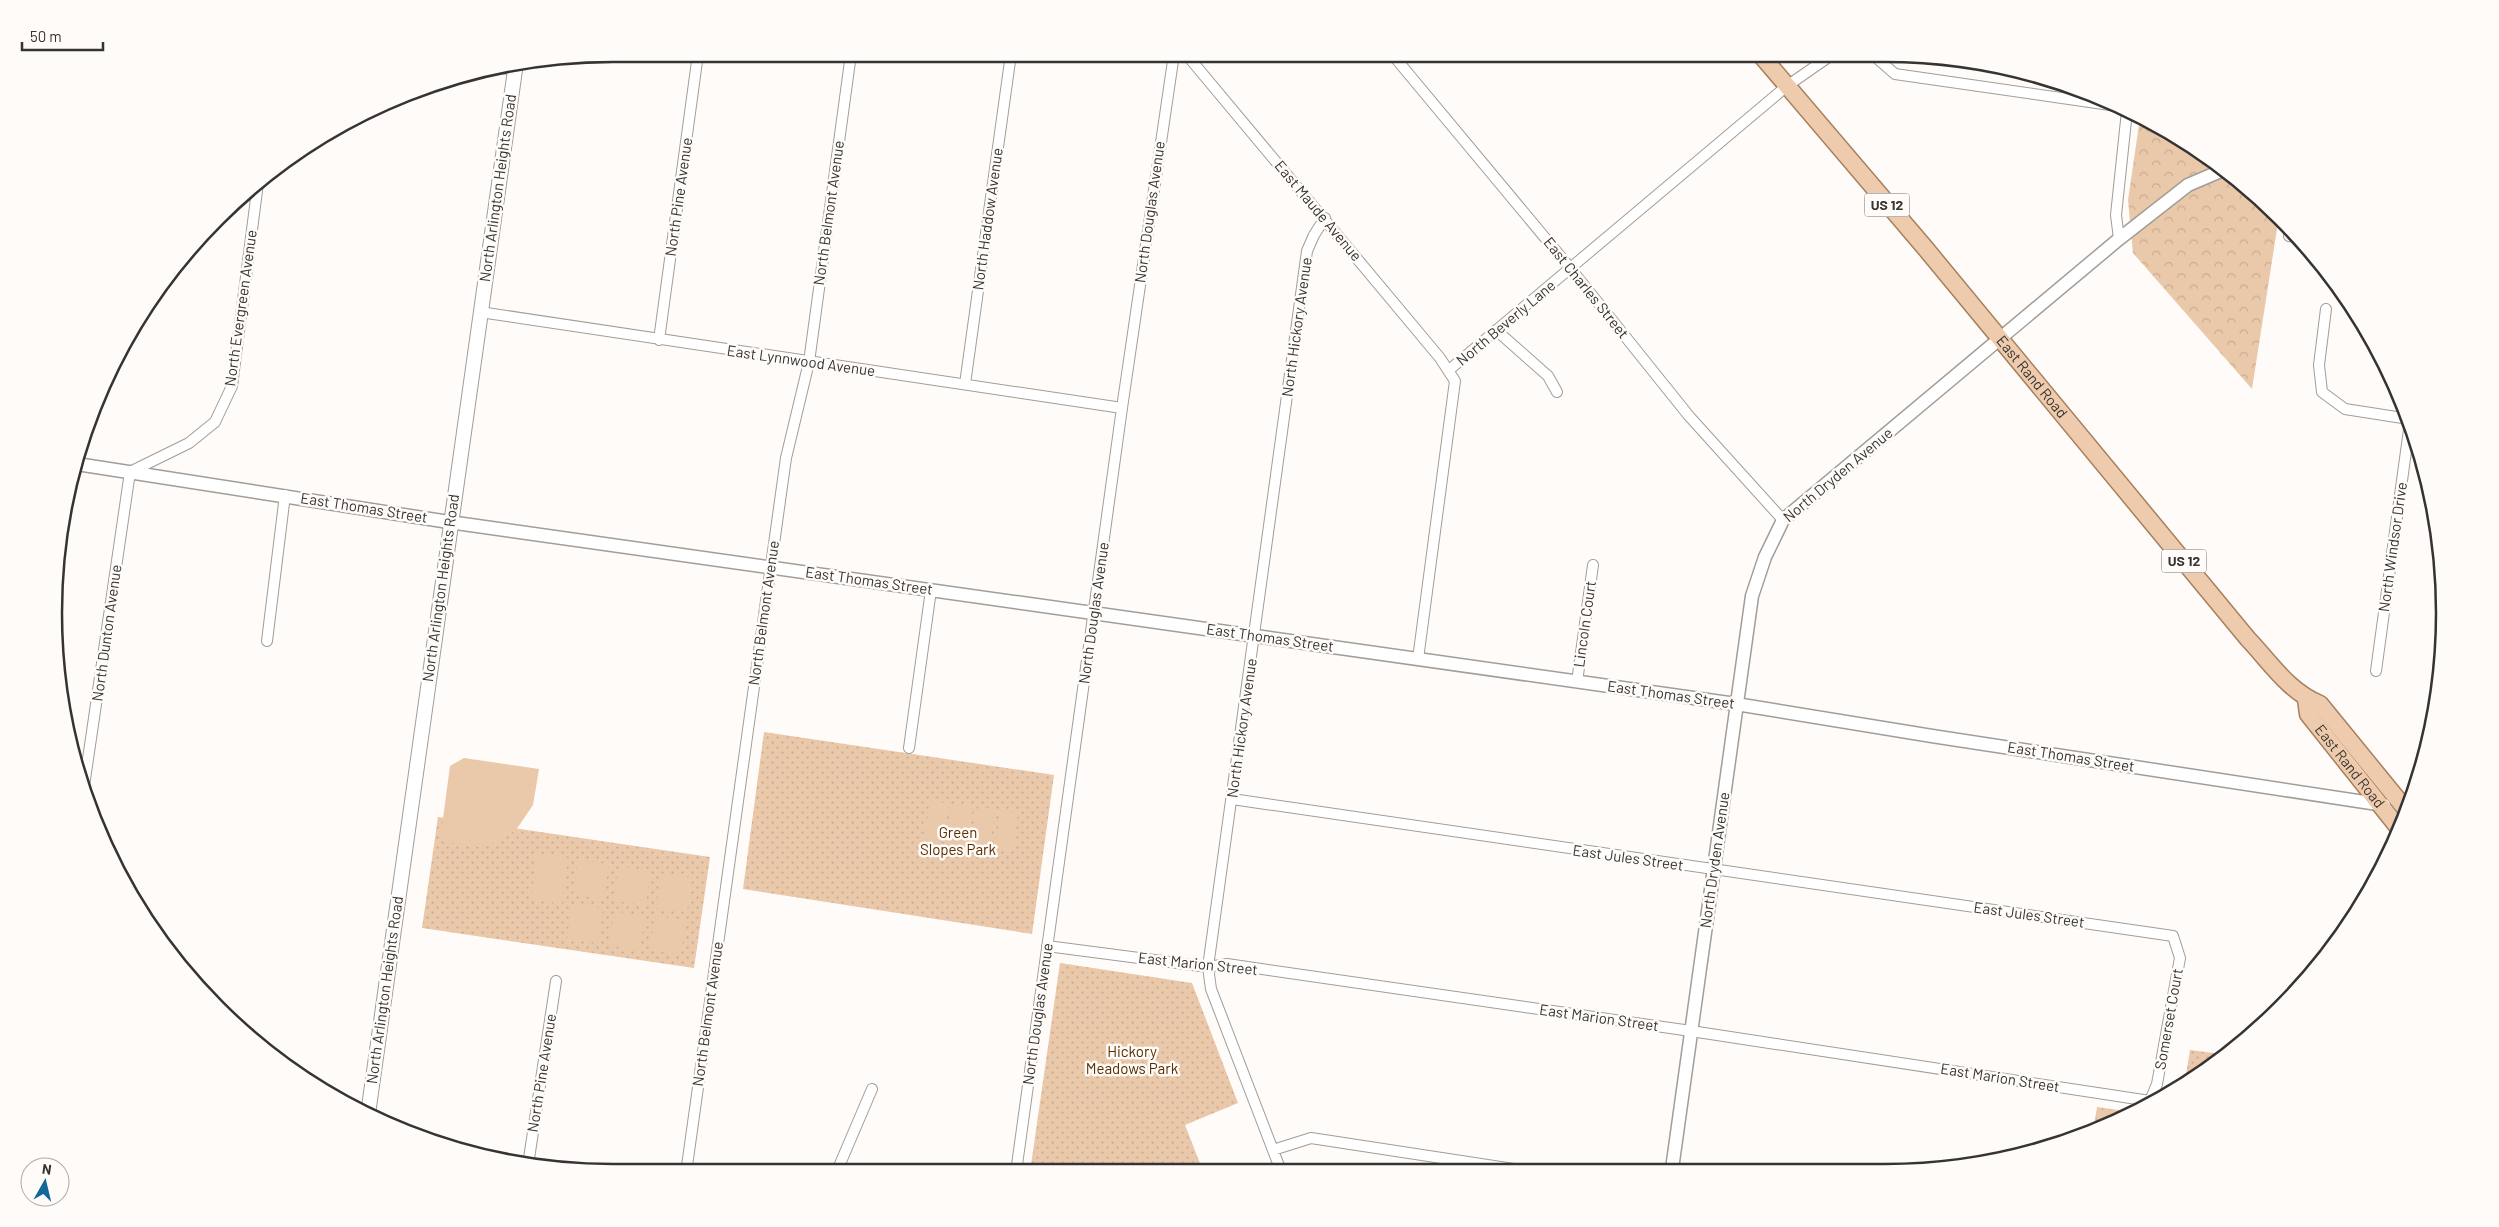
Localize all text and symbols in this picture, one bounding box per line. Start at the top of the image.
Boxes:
scale bar [22,20,104,52]
text: 50 m [30,27,62,45]
street label: North Arlington Heights Road [475,93,519,283]
street label: North Pine Avenue [661,136,695,257]
street label: North Belmont Avenue [809,139,847,286]
street label: North Douglas Avenue [1130,140,1168,284]
street label: North Haddow Avenue [968,146,1006,291]
street label: East Maude Avenue [1271,156,1366,264]
road number: US 12 [1864,194,1910,216]
street label: North Evergreen Avenue [220,228,260,387]
street label: East Charles Street [1540,233,1633,342]
street label: North Hickory Avenue [1277,256,1315,398]
street label: North Beverly Lane [1452,276,1558,369]
street label: East Rand Road [1993,331,2072,421]
street label: East Lynnwood Avenue [726,341,876,379]
street label: North Dryden Avenue [1779,423,1896,525]
street label: North Windsor Drive [2374,481,2410,613]
street label: East Thomas Street [299,488,429,526]
street label: North Arlington Heights Road [418,493,462,683]
street label: North Belmont Avenue [744,539,782,686]
street label: North Douglas Avenue [1074,541,1112,685]
road number: US 12 [2162,550,2206,572]
street label: East Thomas Street [804,562,934,598]
street label: North Dunton Avenue [88,563,125,702]
street label: Lincoln Court [1569,579,1599,668]
street label: East Thomas Street [1205,619,1335,655]
street label: North Hickory Avenue [1222,657,1260,799]
street label: East Thomas Street [1606,676,1736,712]
street label: East Rand Road [2312,720,2389,811]
street label: East Thomas Street [2006,737,2136,775]
street label: North Dryden Avenue [1696,791,1732,929]
park label: Green Slopes Park [920,823,997,858]
street label: East Jules Street [1572,840,1685,874]
street label: North Arlington Heights Road [362,895,406,1085]
street label: East Jules Street [1973,897,2086,931]
street label: North Belmont Avenue [688,940,726,1087]
street label: North Douglas Avenue [1018,942,1056,1086]
street label: East Marion Street [1137,948,1259,978]
street label: Somerset Court [2150,967,2186,1071]
street label: East Marion Street [1538,1000,1660,1034]
street label: North Pine Avenue [523,1012,559,1133]
park label: Hickory Meadows Park [1086,1042,1179,1077]
street label: East Marion Street [1939,1059,2061,1095]
north arrow [20,1157,70,1207]
text: N [41,1160,53,1178]

